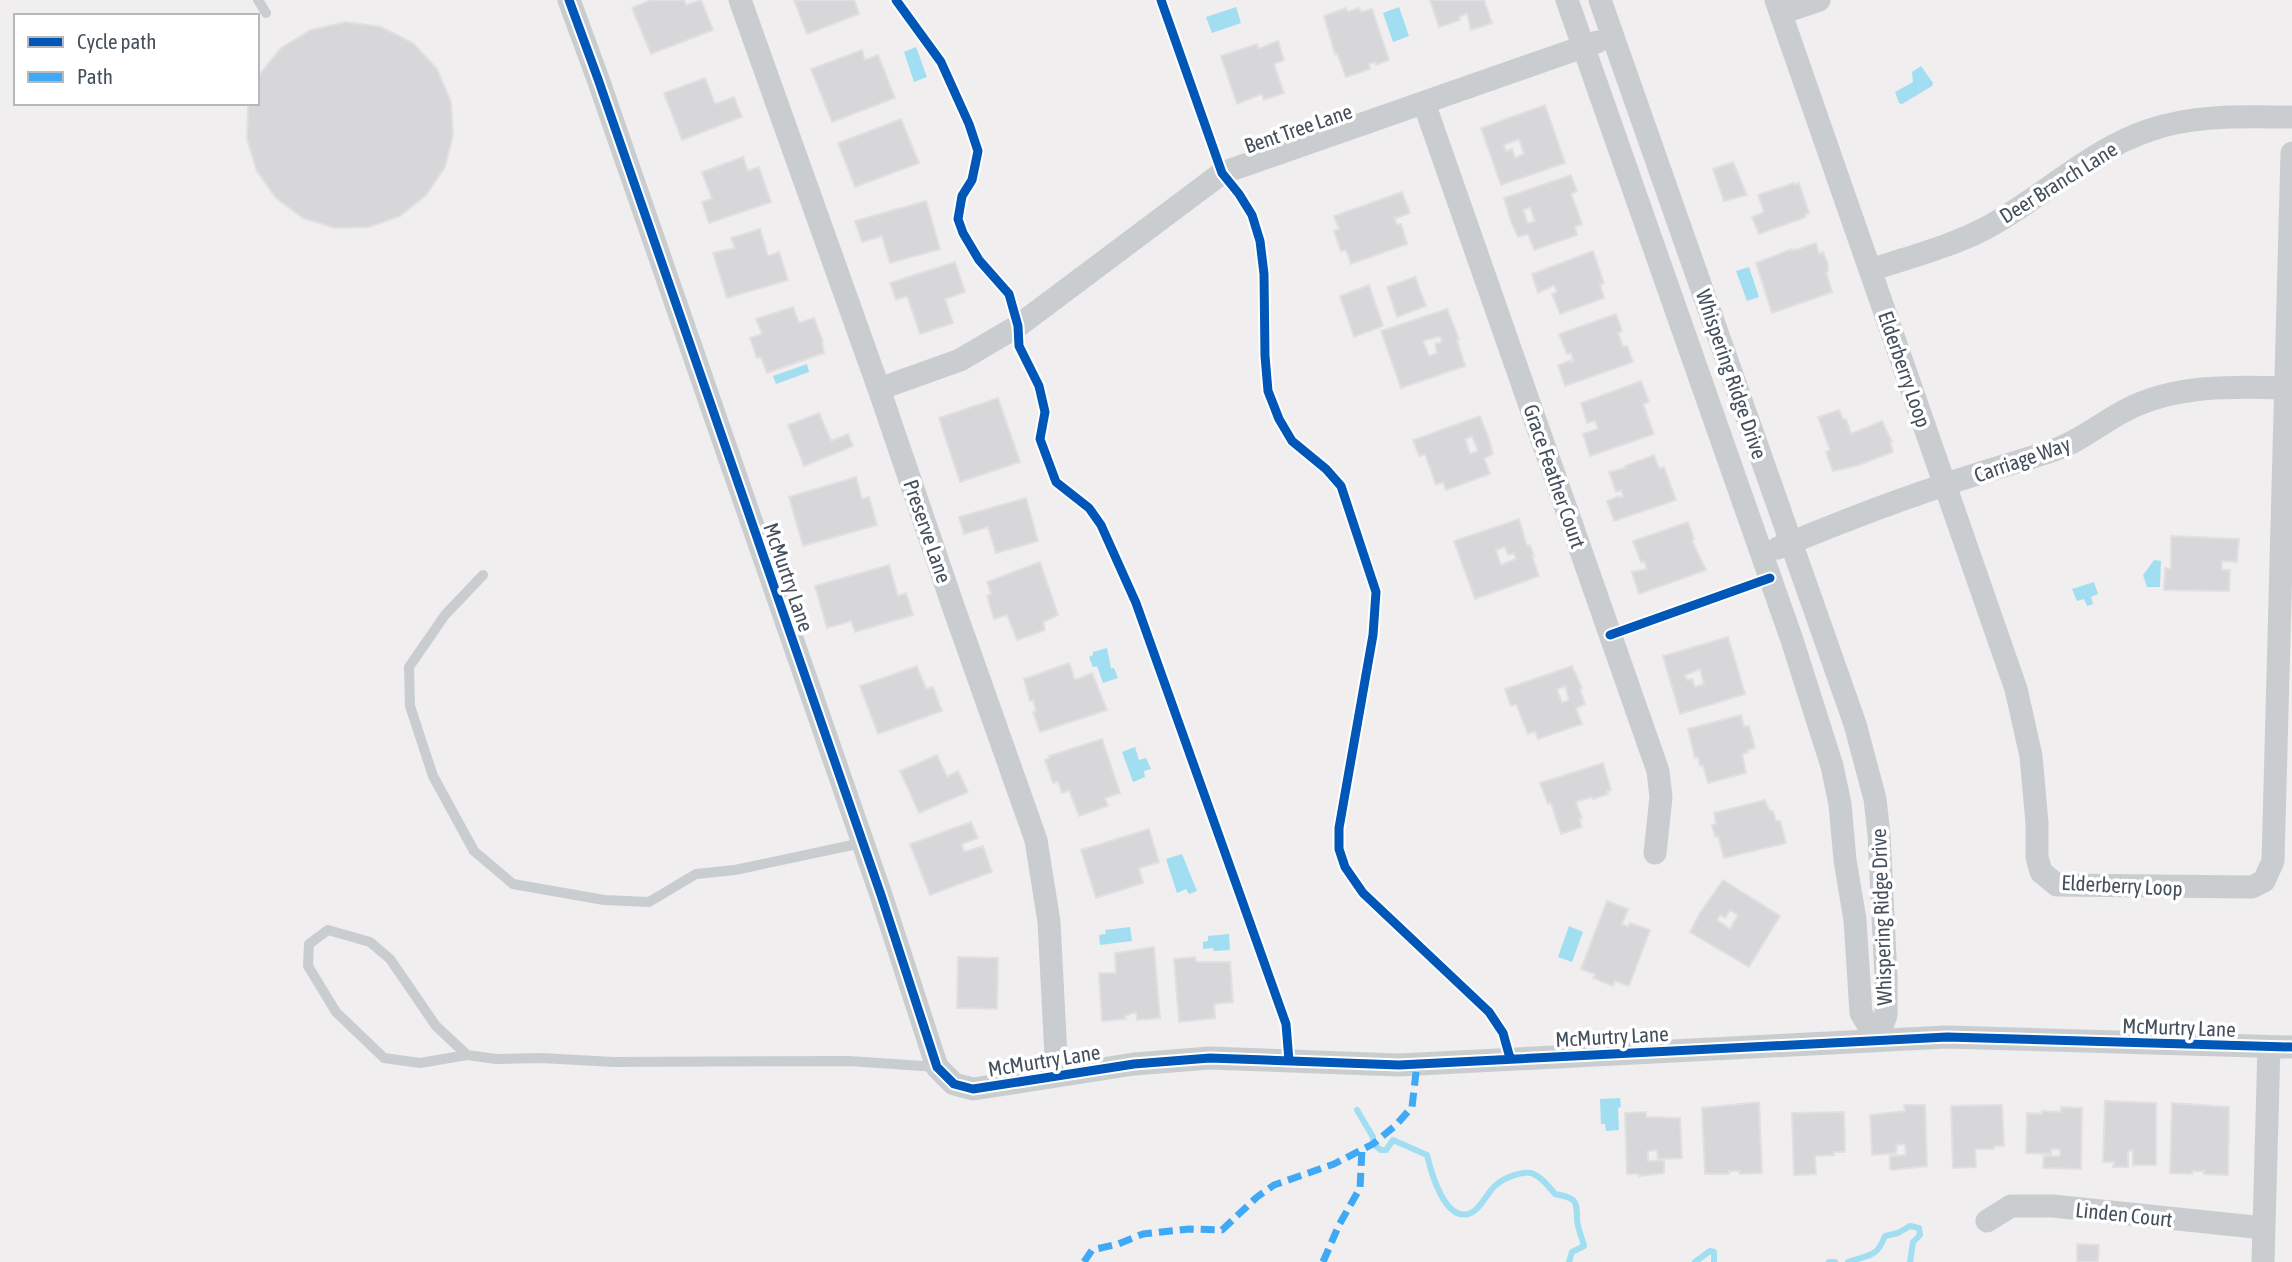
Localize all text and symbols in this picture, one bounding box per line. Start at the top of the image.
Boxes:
legend [14,14,259,105]
text: Cycle path [77,29,156,53]
text: Path [77,64,113,88]
street label: Bent Tree Lane [1241,98,1355,158]
street label: Deer Branch Lane [1995,136,2121,228]
street label: Whispering Ridge Drive [1692,286,1772,462]
street label: Elderberry Loop [1874,308,1936,430]
street label: Grace Feather Court [1519,401,1591,551]
street label: Carriage Way [1971,431,2074,487]
street label: Preserve Lane [899,476,957,586]
street label: McMurtry Lane [759,519,819,635]
street label: Whispering Ridge Drive [1866,828,1896,1006]
street label: Elderberry Loop [2061,870,2183,900]
street label: McMurtry Lane [2122,1013,2236,1041]
street label: McMurtry Lane [1555,1021,1669,1051]
street label: McMurtry Lane [986,1039,1102,1081]
street label: Linden Court [2074,1197,2174,1231]

